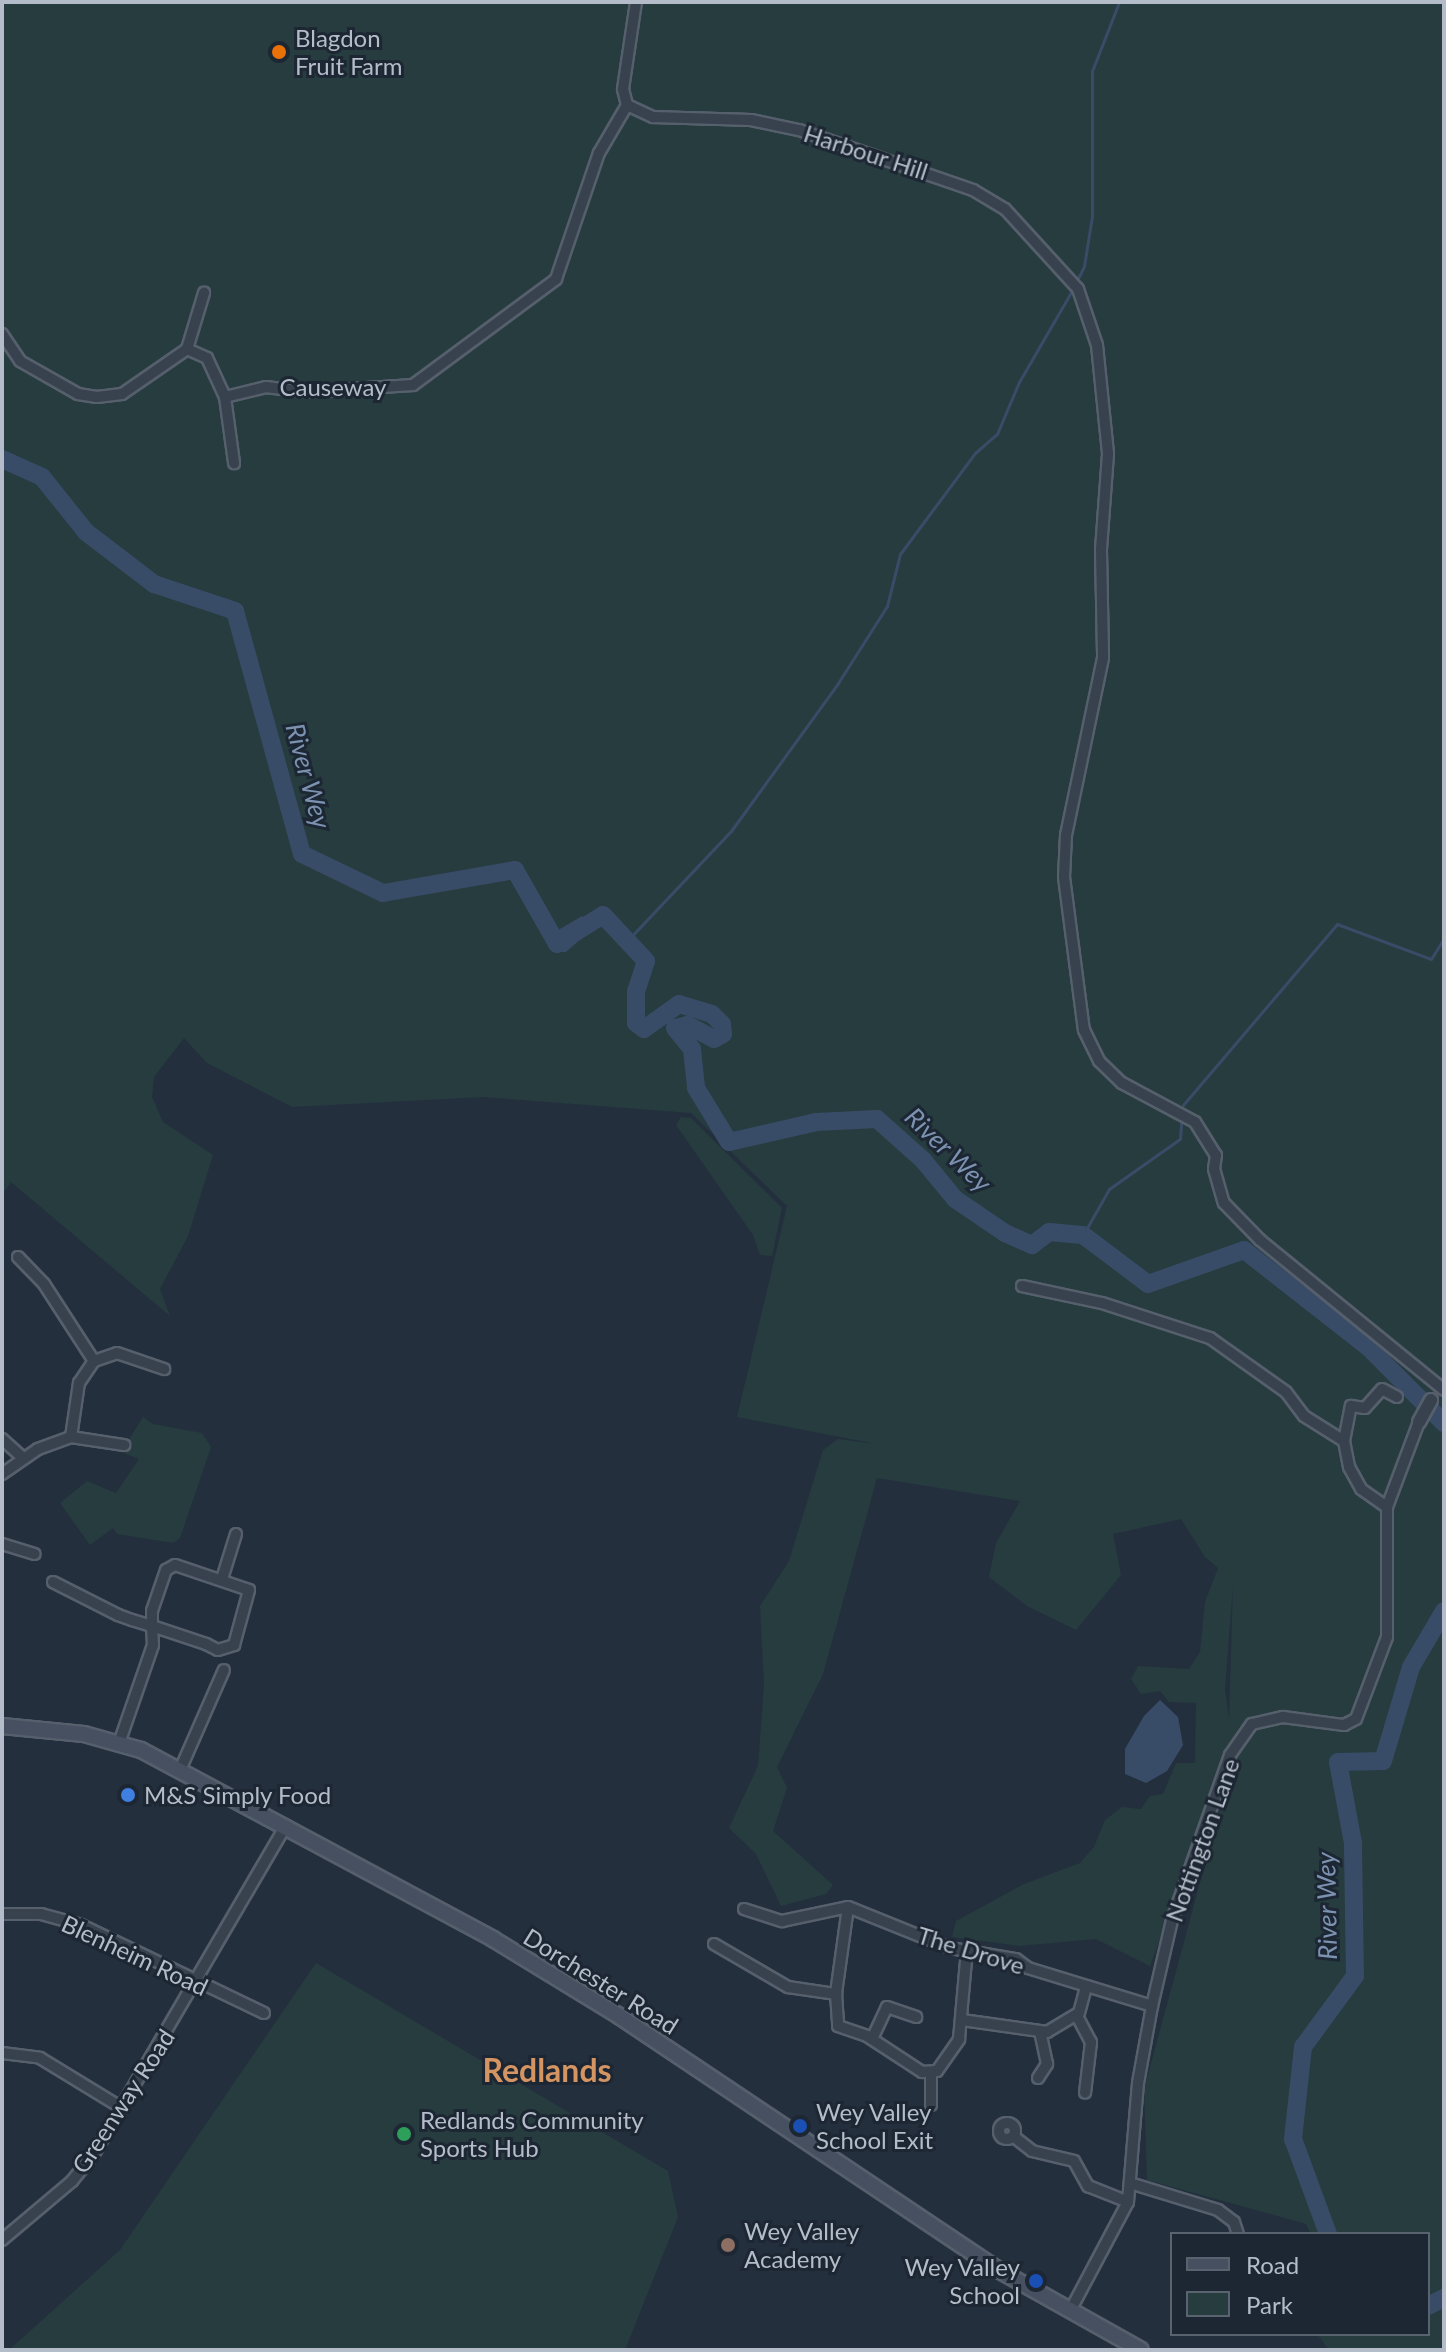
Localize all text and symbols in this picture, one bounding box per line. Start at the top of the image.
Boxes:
place label: Blagdon Fruit Farm [295,24,402,80]
marker: Blagdon Fruit Farm [270,43,288,61]
street label: Harbour Hill [800,118,932,186]
street label: Causeway [279,373,387,401]
water label: River Wey [279,719,337,833]
water label: River Wey [898,1101,998,1199]
street label: Nottington Lane [1159,1754,1245,1926]
place label: M&S Simply Food [144,1781,332,1809]
marker: M&S Simply Food [119,1786,137,1804]
water label: River Wey [1310,1851,1344,1961]
street label: Blenheim Road [57,1909,213,2001]
street label: The Drove [914,1920,1028,1980]
street label: Dorchester Road [518,1922,684,2040]
street label: Greenway Road [66,2023,180,2179]
district label: Redlands [482,2051,612,2089]
place label: Wey Valley School Exit [816,2098,933,2154]
place label: Redlands Community Sports Hub [420,2106,644,2162]
marker: Wey Valley School Exit [791,2117,809,2135]
marker: Redlands Community Sports Hub [395,2125,413,2143]
place label: Wey Valley Academy [744,2217,861,2273]
legend [1170,2232,1430,2336]
marker: Wey Valley Academy [719,2236,737,2254]
text: Road [1246,2250,1299,2279]
place label: Wey Valley School [903,2253,1020,2309]
marker: Wey Valley School [1027,2272,1045,2290]
text: Park [1246,2290,1293,2319]

